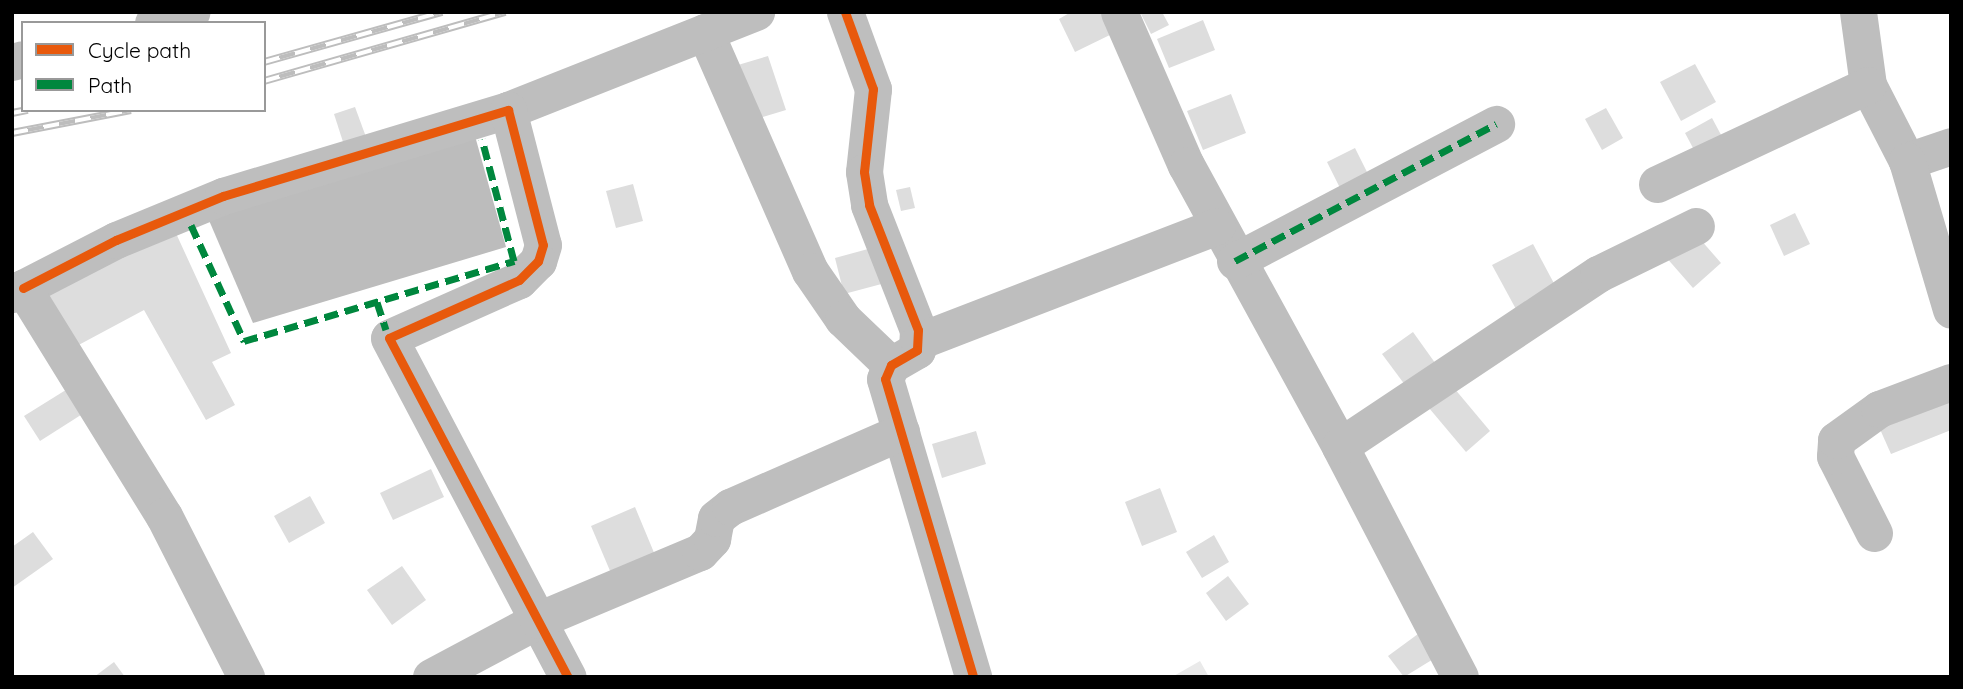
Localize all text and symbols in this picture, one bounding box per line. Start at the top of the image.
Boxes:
legend [21,21,266,112]
text: Cycle path [88,37,191,63]
text: Path [88,72,132,98]

